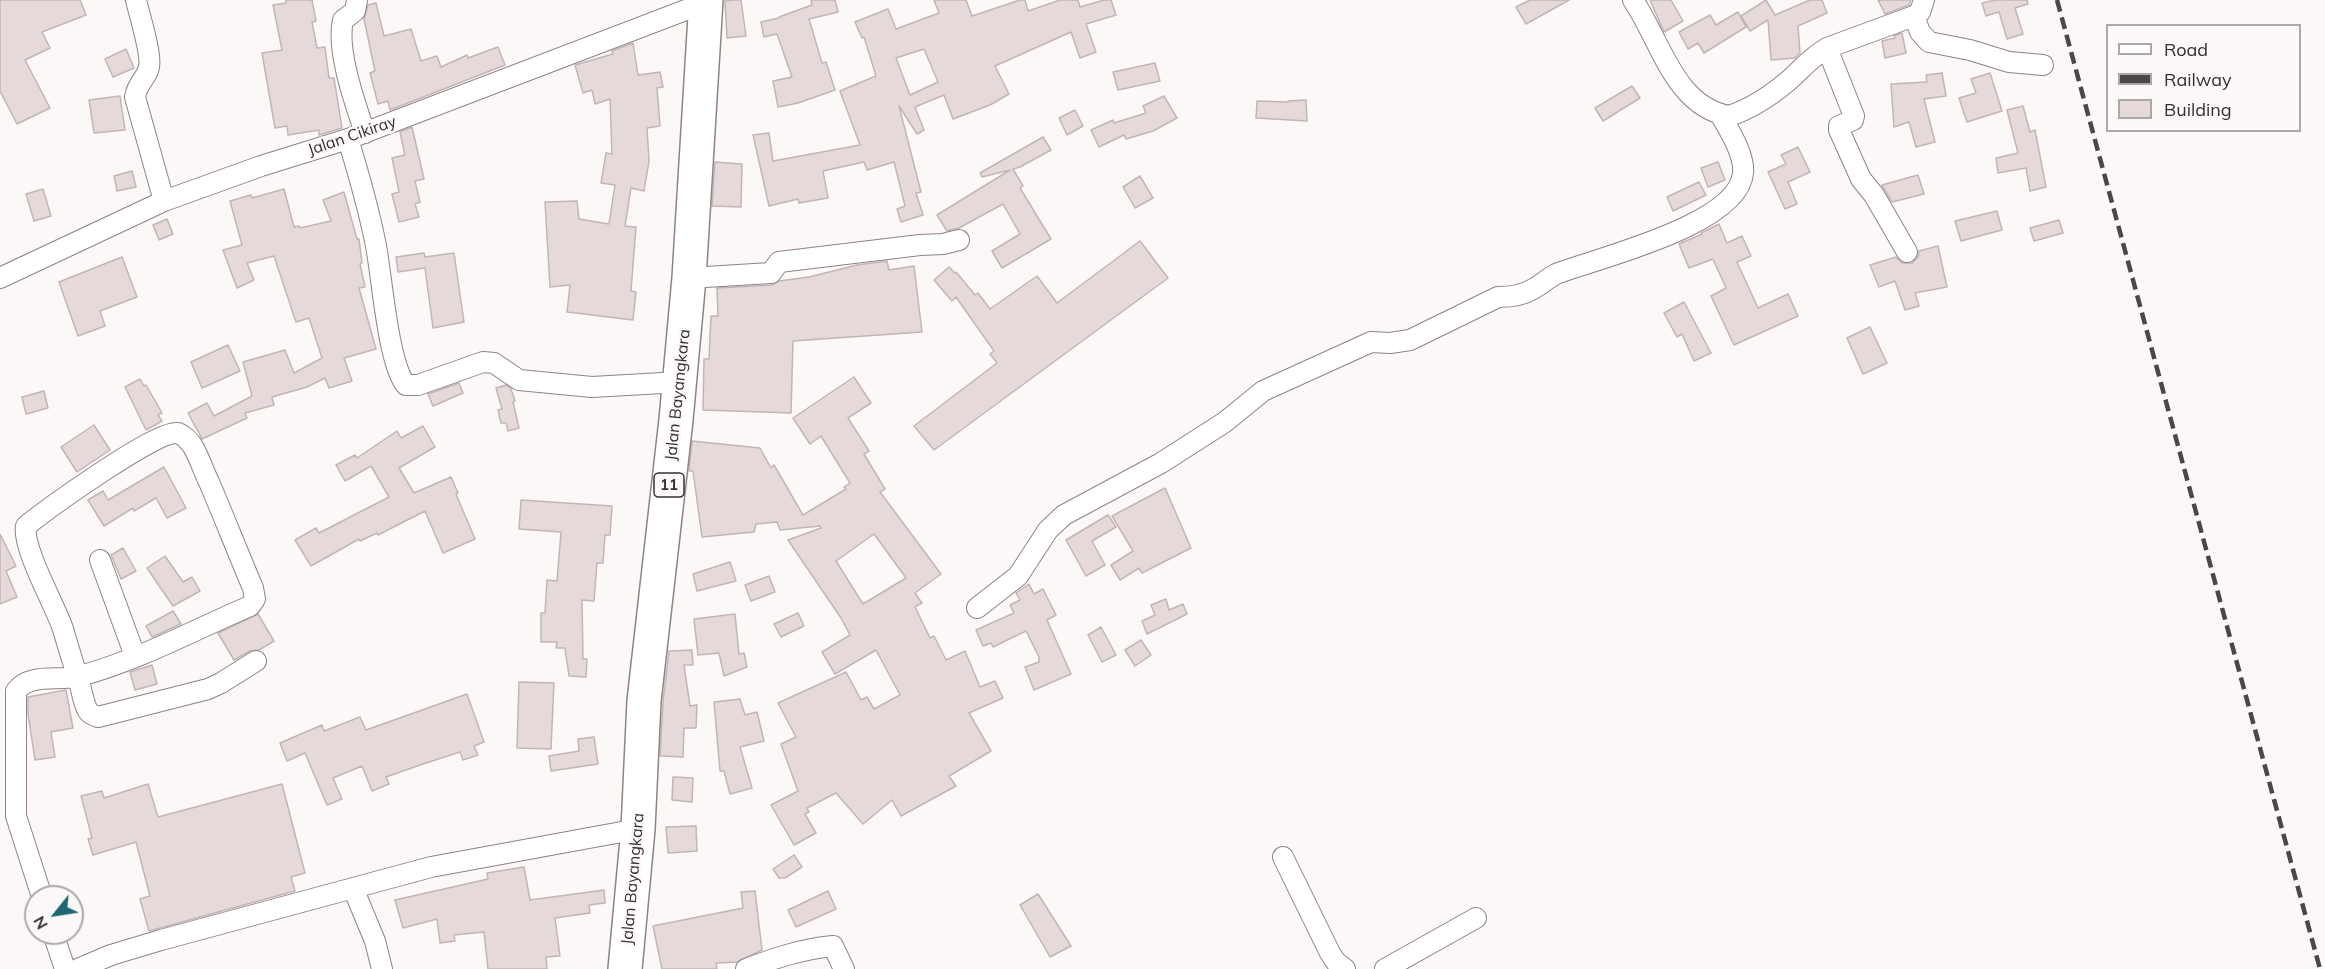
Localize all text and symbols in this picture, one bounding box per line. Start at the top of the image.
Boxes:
legend [2106,24,2301,132]
text: Road [2164,38,2208,61]
text: Railway [2164,68,2232,91]
text: Building [2164,98,2232,121]
street label: Jalan Cikiray [305,112,399,160]
street label: Jalan Bayangkara [662,328,694,462]
road number: 11 [654,473,684,497]
street label: Jalan Bayangkara [618,812,648,946]
north arrow [24,885,84,945]
text: N [28,913,52,933]

